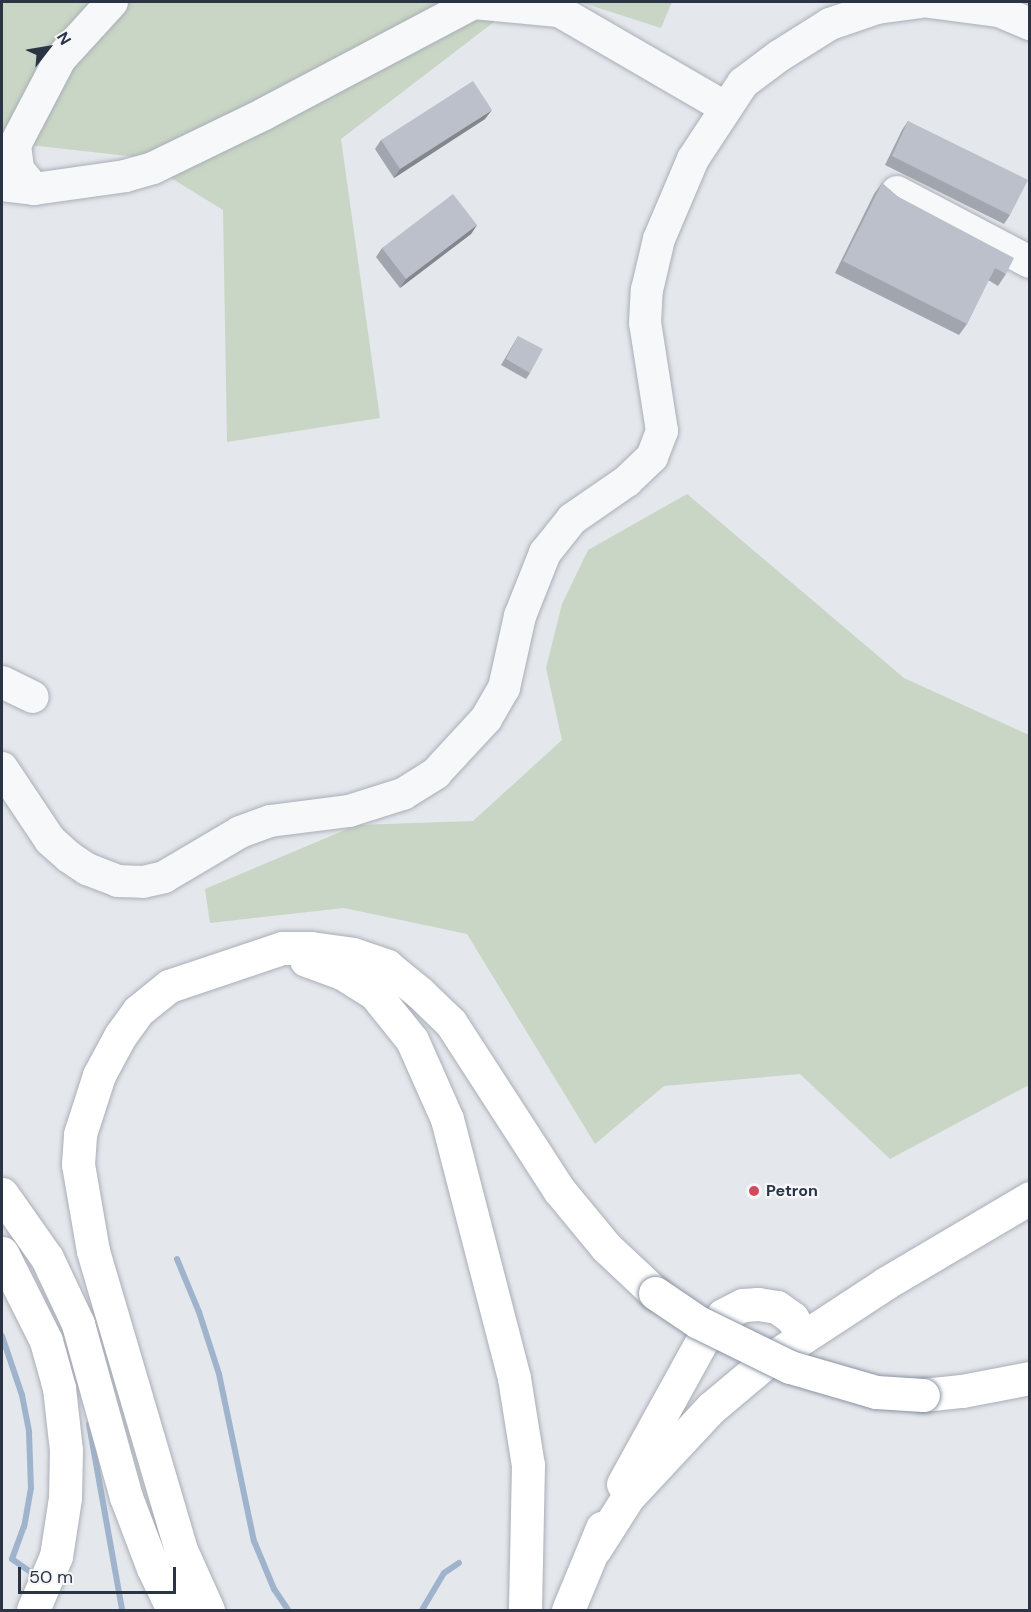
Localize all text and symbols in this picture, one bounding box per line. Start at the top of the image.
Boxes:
north arrow [18,18,78,78]
text: N [52,28,76,49]
place label: Petron [766,1181,818,1201]
marker: Petron [747,1184,761,1198]
scale bar [21,1555,178,1593]
text: 50 m [29,1565,73,1589]

